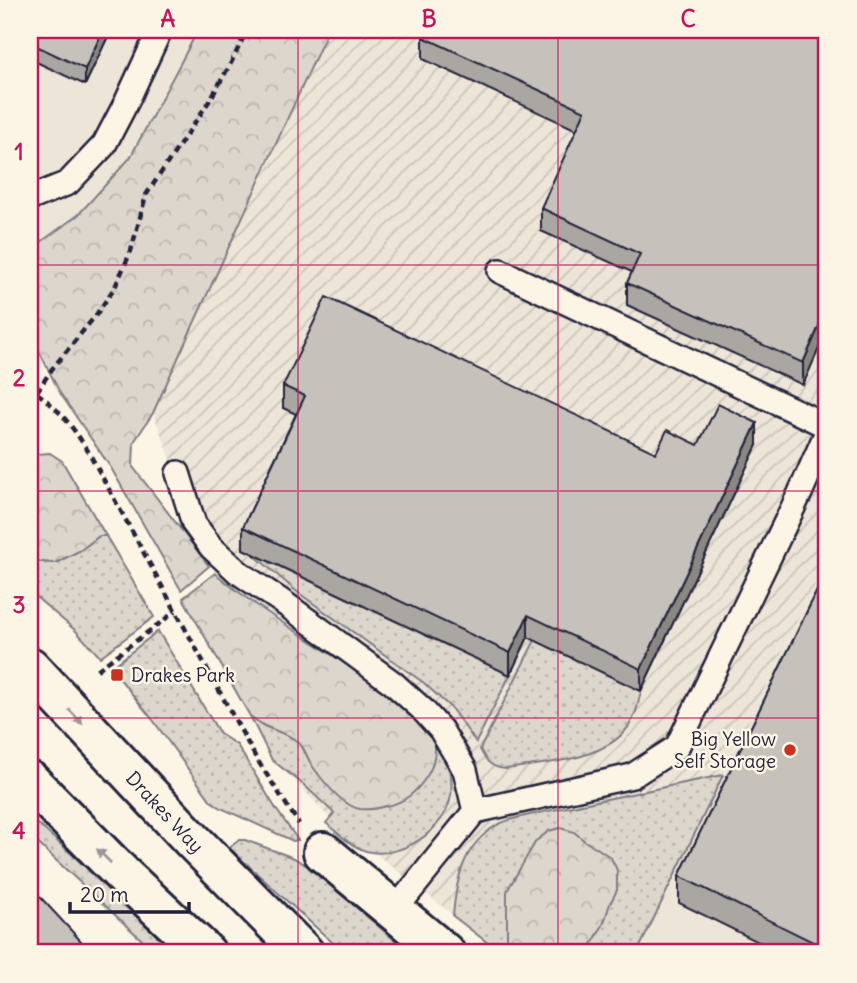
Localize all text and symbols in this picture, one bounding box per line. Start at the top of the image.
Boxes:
text: A [161,4,176,33]
text: B [421,4,437,33]
text: C [680,4,696,33]
text: 1 [14,137,24,166]
text: 2 [13,363,26,392]
text: 3 [12,590,26,619]
place label: Drakes Park [131,663,235,687]
marker: Drakes Park [109,667,125,683]
one-way arrow [68,708,84,725]
place label: Big Yellow Self Storage [674,727,776,773]
marker: Big Yellow Self Storage [782,742,798,758]
street label: Drakes Way [121,766,209,858]
text: 4 [12,816,26,845]
one-way arrow [95,847,112,864]
scale bar [70,871,189,915]
text: 20 m [80,881,129,908]

